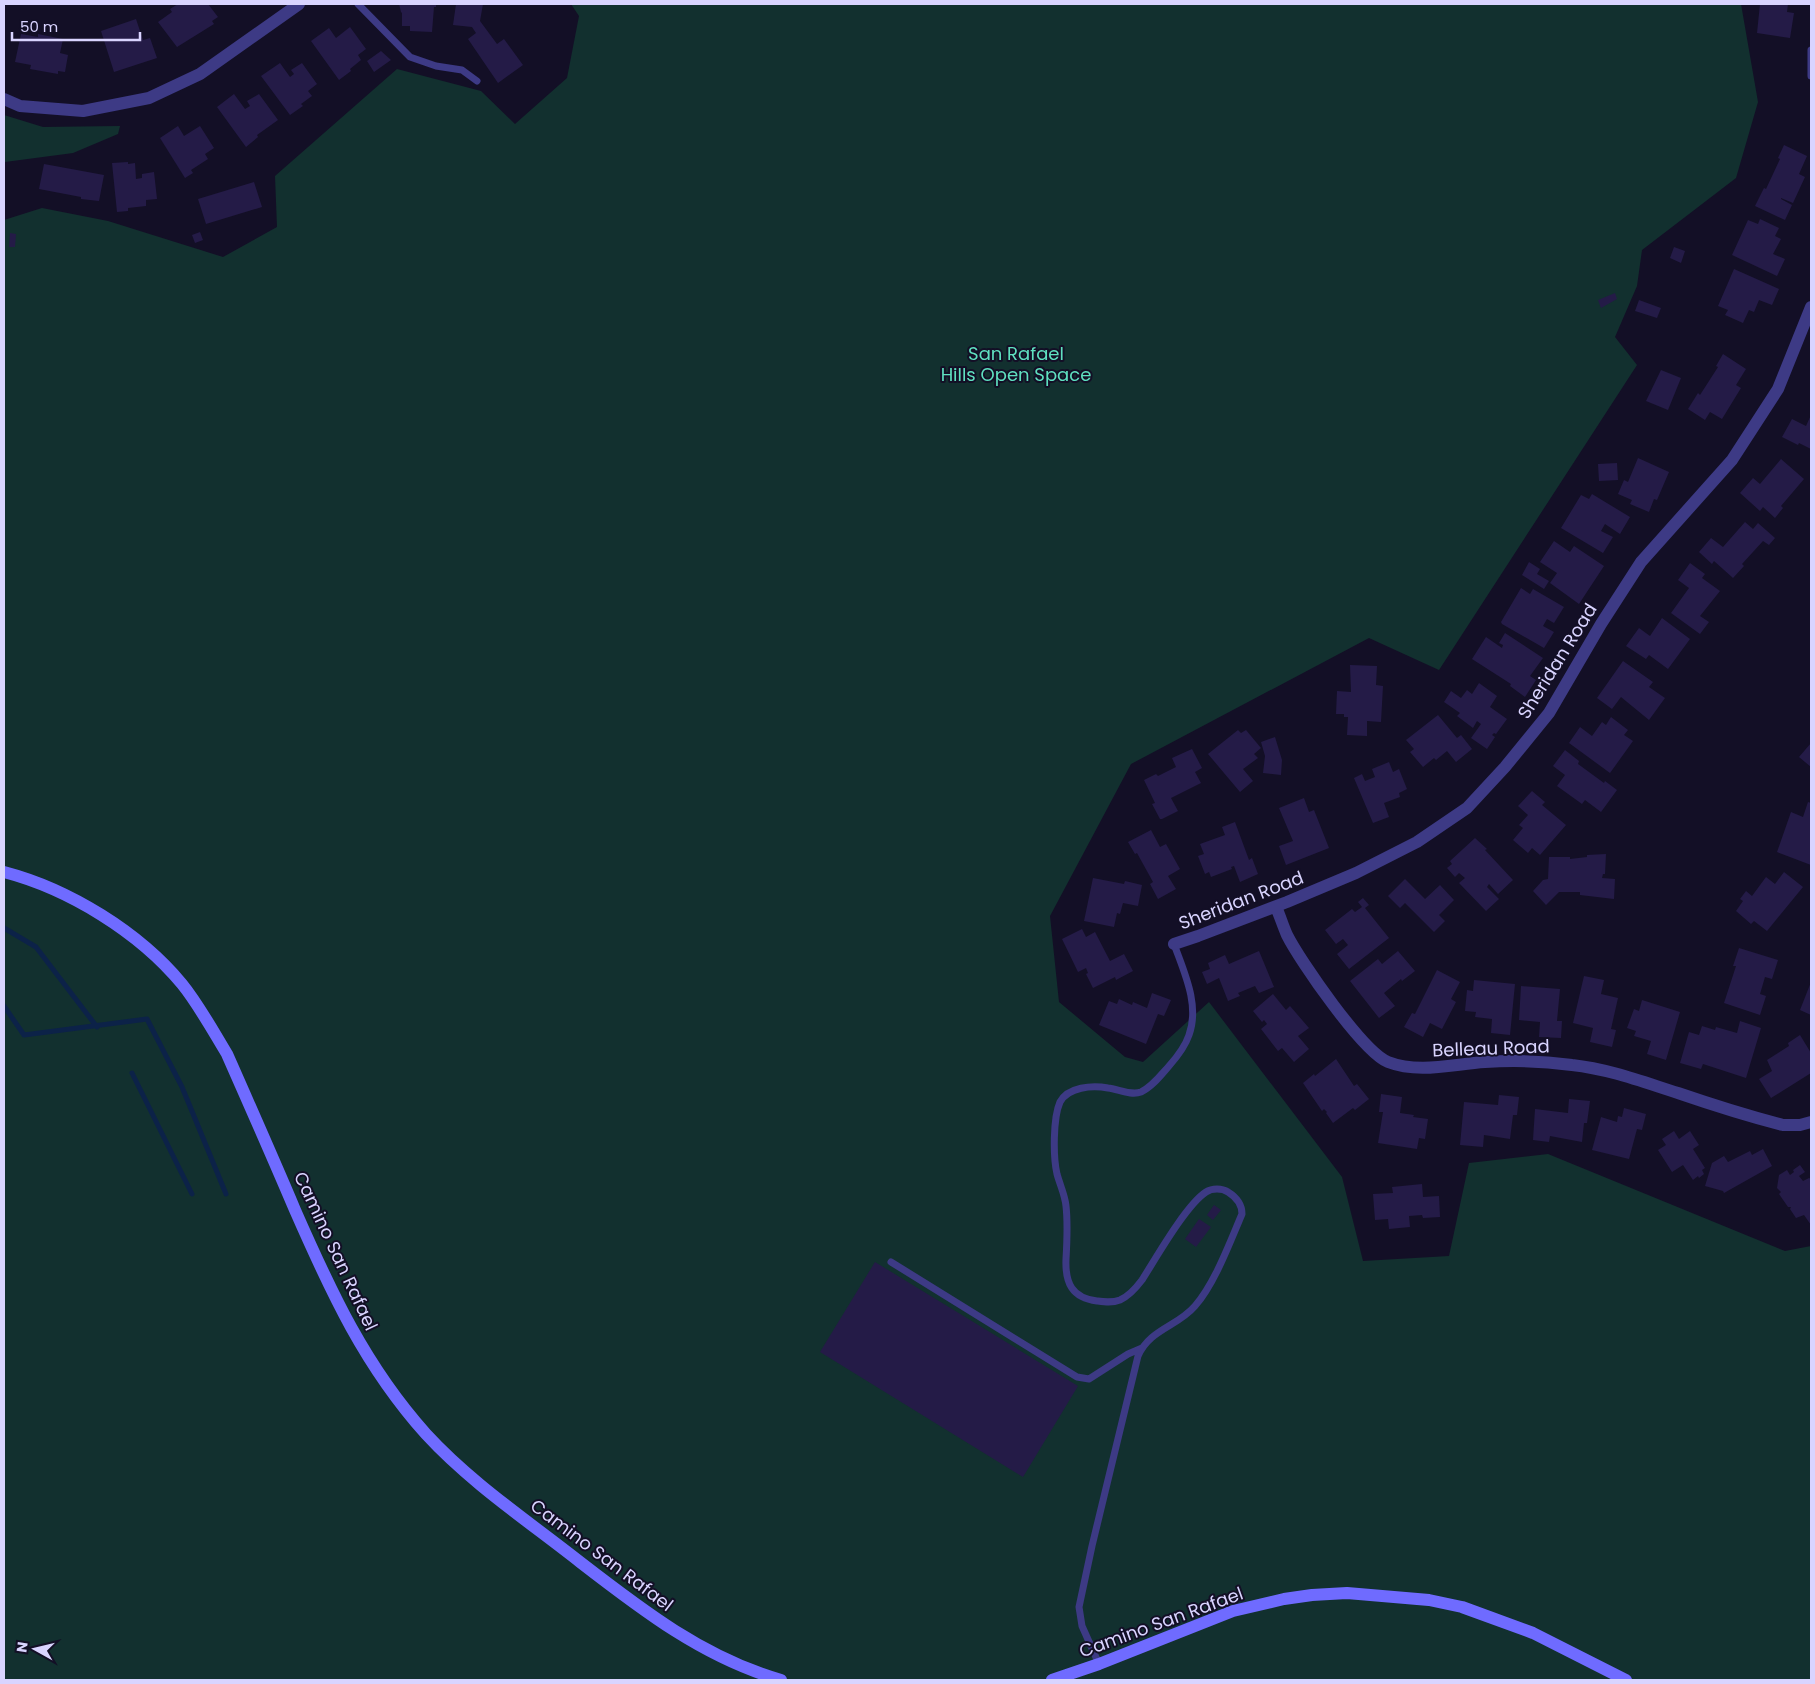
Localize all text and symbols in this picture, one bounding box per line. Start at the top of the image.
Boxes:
scale bar [12,10,140,42]
text: 50 m [20,16,58,37]
park label: San Rafael Hills Open Space [941,341,1091,387]
street label: Sheridan Road [1511,598,1603,724]
street label: Sheridan Road [1175,865,1307,935]
street label: Belleau Road [1432,1033,1550,1063]
street label: Camino San Rafael [288,1167,384,1335]
street label: Camino San Rafael [526,1493,678,1617]
street label: Camino San Rafael [1076,1581,1246,1663]
north arrow [10,1624,60,1674]
text: N [11,1641,33,1654]

